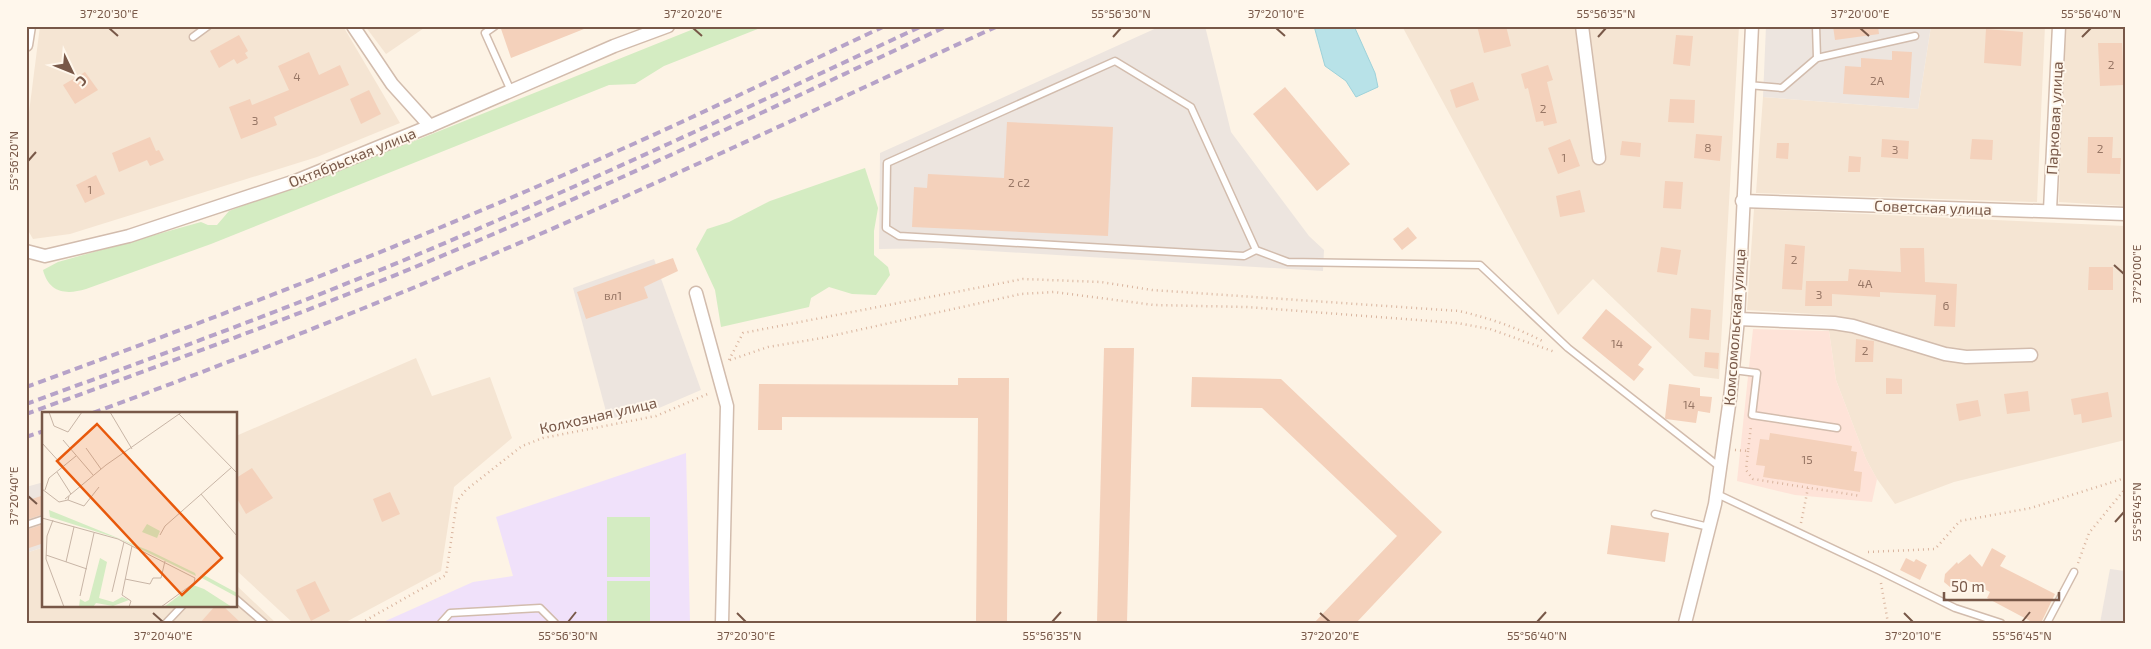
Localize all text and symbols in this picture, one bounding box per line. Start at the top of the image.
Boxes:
text: 37°20'30"E [80,6,139,20]
text: 37°20'20"E [664,6,723,20]
text: 55°56'30"N [1091,6,1151,20]
text: 37°20'10"E [1248,6,1305,20]
text: 55°56'35"N [1577,6,1635,20]
text: 37°20'00"E [1830,6,1890,20]
text: 55°56'40"N [2061,6,2121,20]
north arrow [48,48,98,98]
house number: 2 [2108,57,2115,71]
street label: Парковая улица [2042,61,2067,175]
house number: 4 [293,69,301,83]
text: С [73,72,91,90]
house number: 2А [1870,73,1885,87]
house number: 2 [1540,101,1547,115]
house number: 3 [252,113,258,127]
street label: Октябрьская улица [286,123,419,192]
text: 55°56'20"N [6,131,20,191]
house number: 8 [1704,140,1712,154]
house number: 2 [2097,141,2104,155]
house number: 3 [1892,142,1898,156]
house number: 1 [1562,150,1566,164]
house number: 2 с2 [1008,175,1030,189]
house number: 1 [88,182,92,196]
street label: Советская улица [1874,196,1992,219]
text: 37°20'00"E [2129,244,2143,304]
street label: Комсомольская улица [1720,248,1749,406]
house number: 2 [1791,252,1798,266]
house number: 4А [1858,276,1873,290]
house number: 3 [1816,287,1822,301]
house number: вл1 [604,288,622,302]
house number: 6 [1943,298,1950,312]
house number: 14 [1611,336,1623,350]
house number: 2 [1862,343,1869,357]
street label: Колхозная улица [538,393,659,438]
house number: 14 [1683,397,1695,411]
inset map [42,412,238,606]
house number: 15 [1801,452,1813,466]
text: 37°20'40"E [6,466,20,526]
text: 55°56'45"N [2129,482,2143,542]
scale bar [1944,569,2058,601]
text: 50 m [1951,577,1985,595]
text: 37°20'40"E [134,628,193,642]
text: 55°56'30"N [538,628,598,642]
text: 37°20'30"E [717,628,776,642]
text: 55°56'35"N [1023,628,1081,642]
text: 37°20'20"E [1301,628,1360,642]
text: 55°56'40"N [1507,628,1567,642]
text: 37°20'10"E [1885,628,1942,642]
text: 55°56'45"N [1992,628,2052,642]

